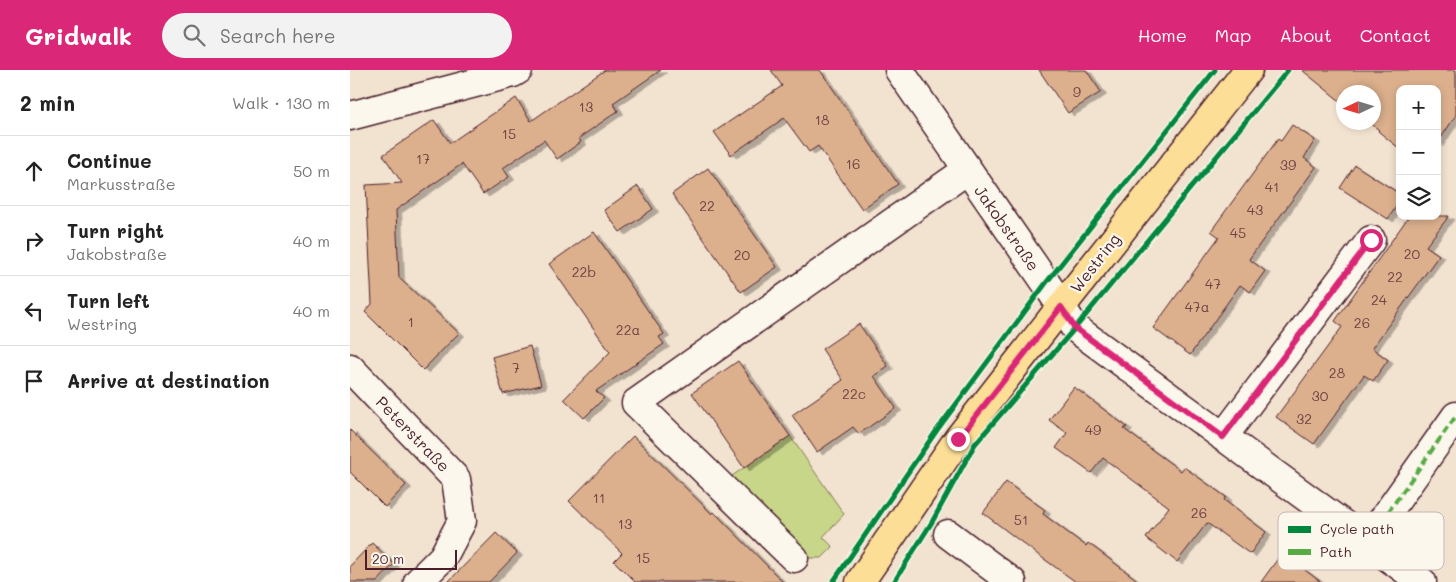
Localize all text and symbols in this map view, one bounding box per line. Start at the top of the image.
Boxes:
search box [162,13,512,58]
text: Gridwalk [25,20,132,51]
icon: search [180,21,208,49]
text: Search here [220,23,336,48]
text: Home [1138,23,1187,47]
text: Map [1215,23,1251,47]
text: About [1279,23,1332,47]
text: Contact [1360,23,1431,47]
house number: 9 [1073,82,1081,101]
north arrow [1336,85,1381,130]
map controls [1396,85,1441,220]
button: + [1396,85,1441,130]
text: 2 min [20,89,75,116]
text: Walk · 130 m [232,92,330,113]
house number: 13 [579,97,593,116]
house number: 18 [815,110,829,129]
house number: 15 [502,124,516,143]
button: − [1396,130,1441,175]
text: Continue [67,148,152,173]
house number: 17 [416,149,430,168]
house number: 16 [846,154,860,173]
house number: 39 [1280,155,1296,174]
icon: ahead [20,157,48,185]
text: 50 m [293,160,330,181]
text: Markusstraße [67,173,176,194]
button: layers [1396,175,1441,220]
house number: 41 [1265,177,1279,196]
street label: Jakobstraße [970,181,1045,275]
house number: 22 [699,196,715,215]
house number: 43 [1247,200,1263,219]
text: Turn right [67,218,164,243]
house number: 45 [1230,223,1246,242]
icon: right [20,227,48,255]
street label: Westring [1065,229,1124,297]
route start [1360,229,1383,252]
text: 40 m [293,230,330,251]
text: Jakobstraße [67,243,167,264]
house number: 20 [1404,244,1421,263]
house number: 20 [734,245,751,264]
house number: 22b [572,262,596,281]
house number: 22 [1387,267,1403,286]
house number: 47 [1205,274,1221,293]
text: Turn left [67,288,150,313]
house number: 24 [1371,290,1388,309]
icon: left [20,297,48,325]
house number: 47a [1185,297,1209,316]
text: 40 m [293,300,330,321]
house number: 1 [408,312,414,331]
text: Westring [67,313,137,334]
house number: 26 [1354,313,1370,332]
house number: 22a [616,320,640,339]
house number: 7 [512,358,520,377]
house number: 28 [1329,363,1345,382]
icon: arrive [20,367,48,395]
text: Arrive at destination [67,368,270,393]
house number: 22c [842,384,866,403]
house number: 30 [1312,386,1329,405]
street label: Peterstraße [372,391,455,476]
house number: 32 [1296,409,1312,428]
house number: 49 [1085,420,1101,439]
route end [947,428,970,451]
house number: 11 [593,488,605,507]
house number: 26 [1191,503,1207,522]
house number: 51 [1014,510,1028,529]
legend [1278,512,1444,570]
house number: 13 [618,514,632,533]
text: Cycle path [1320,519,1394,538]
text: Path [1320,542,1351,561]
scale bar [365,547,458,570]
house number: 15 [636,548,650,567]
text: 20 m [372,549,404,568]

